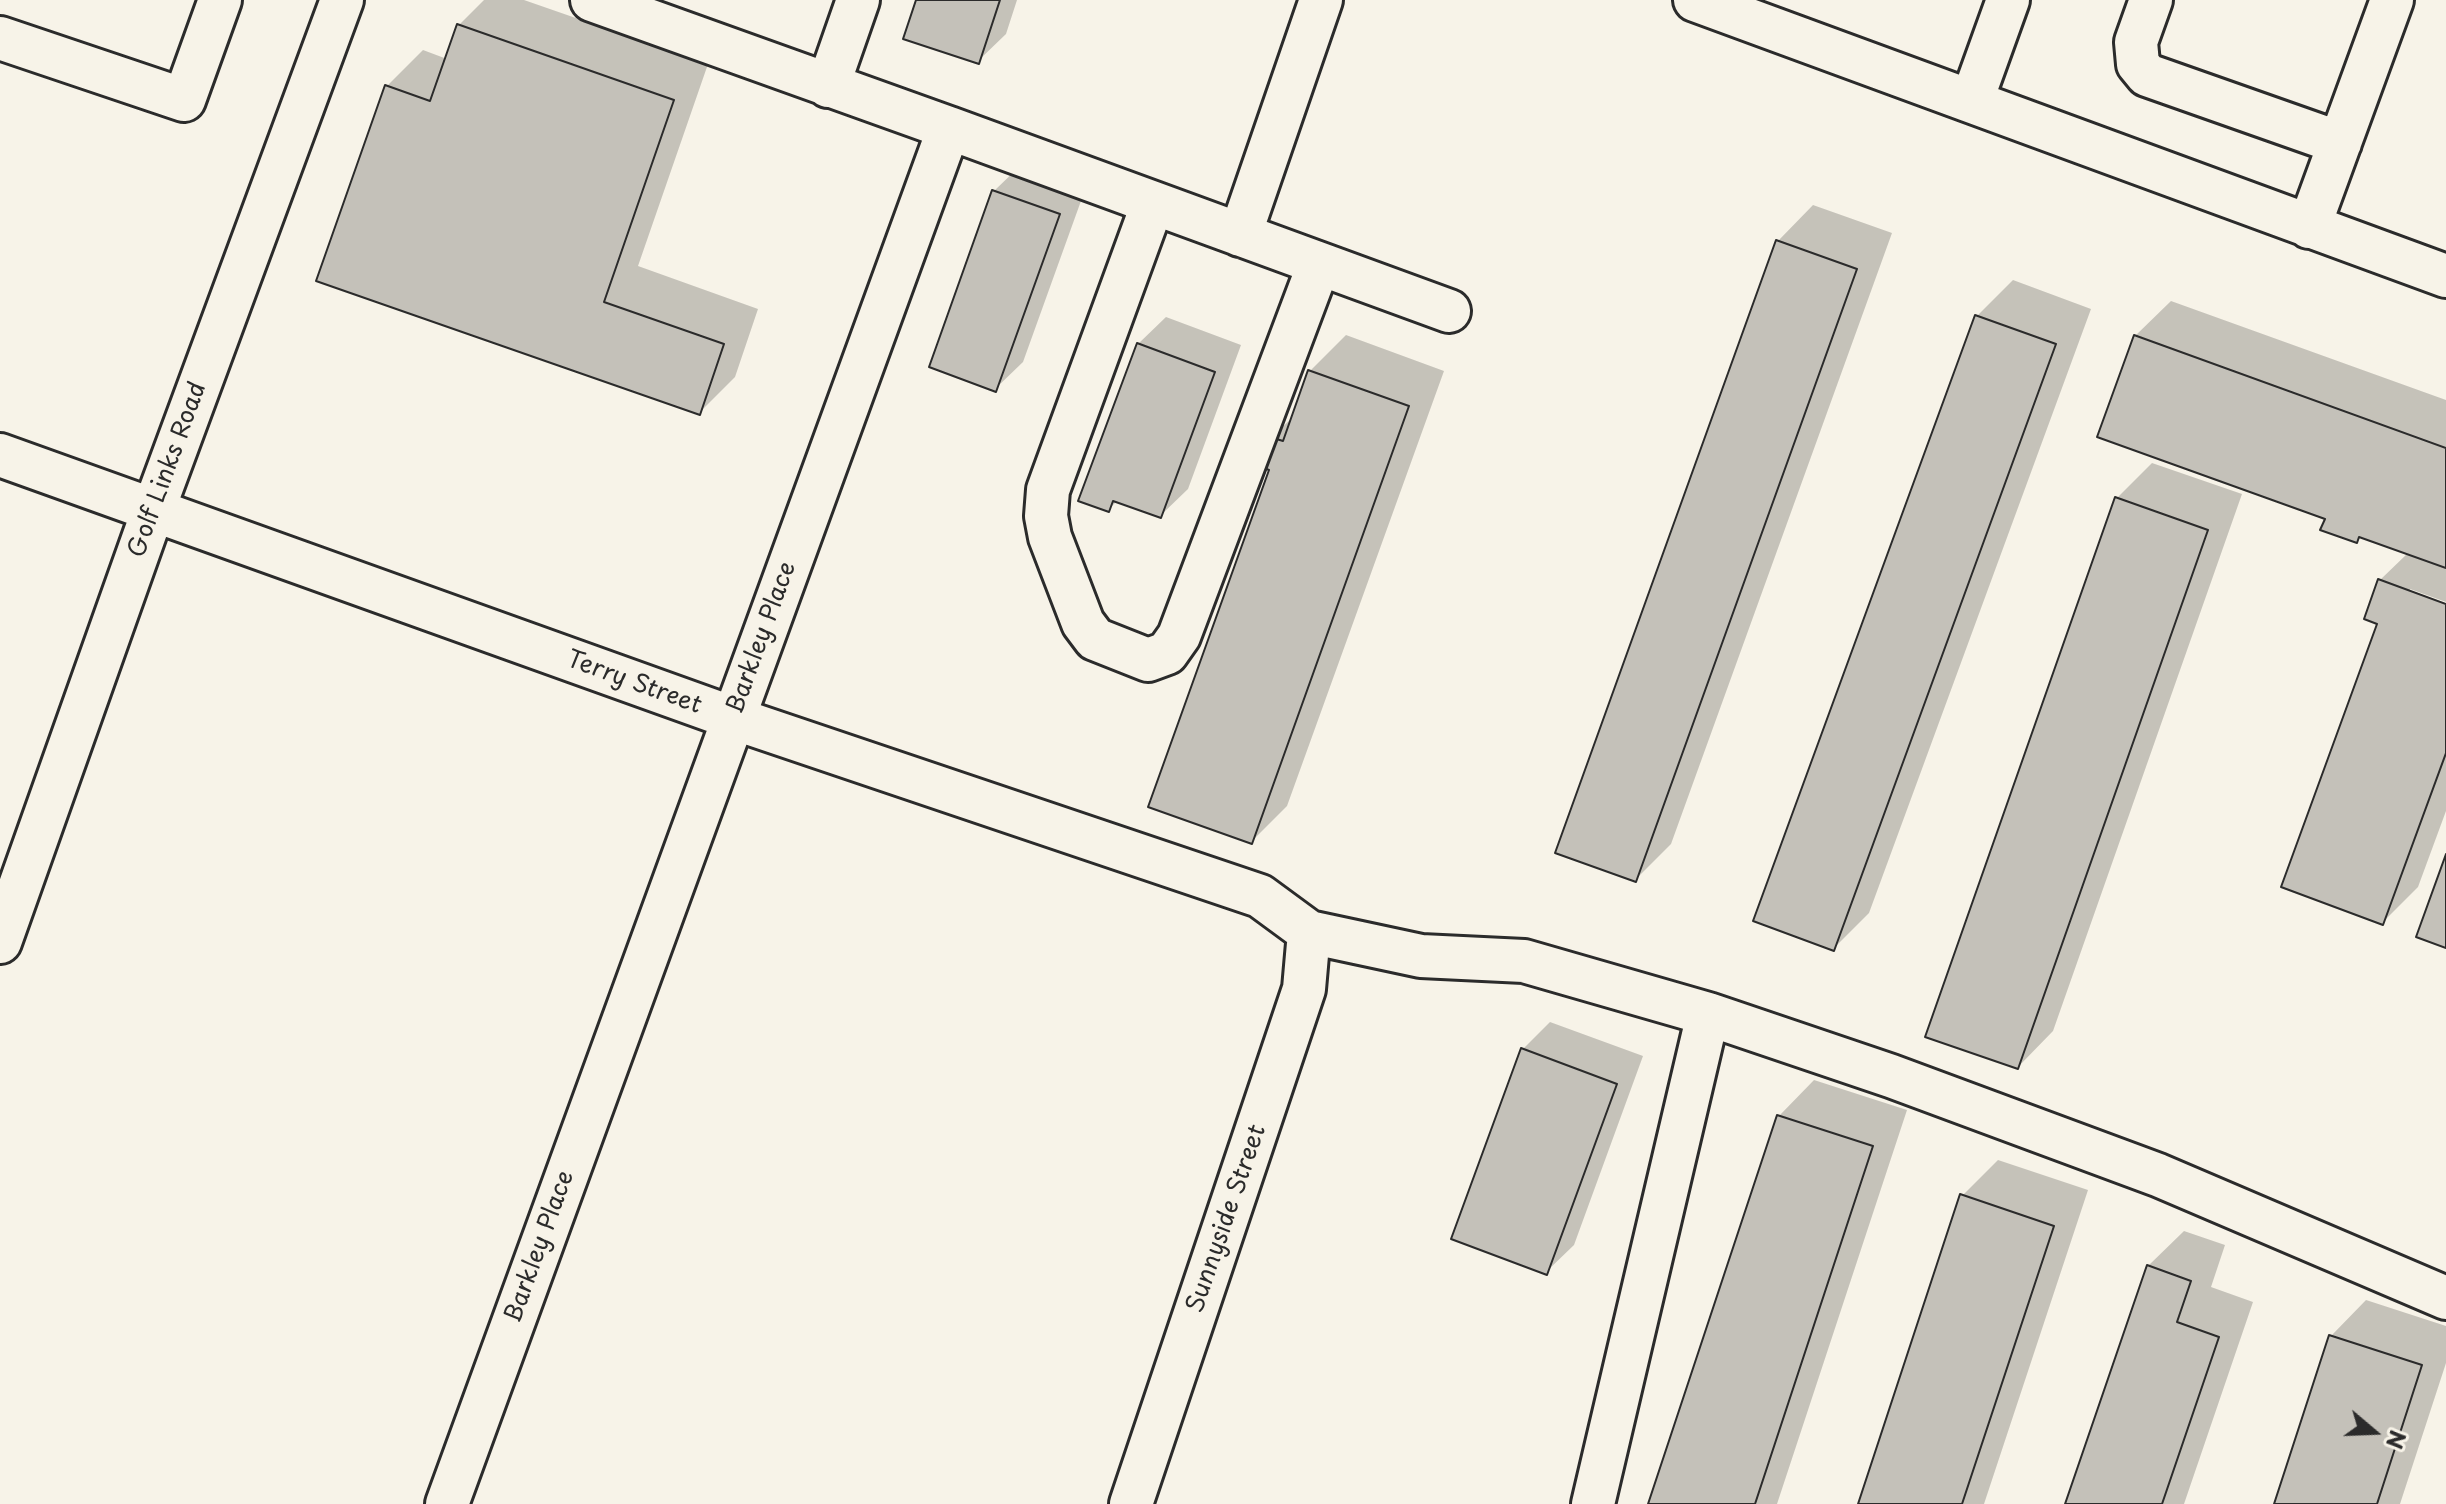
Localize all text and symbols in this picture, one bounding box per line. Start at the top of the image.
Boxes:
street label: Golf Links Road [123,378,213,562]
street label: Barkley Place [721,558,803,718]
street label: Terry Street [563,645,705,721]
street label: Sunnyside Street [1181,1121,1273,1317]
street label: Barkley Place [499,1167,581,1327]
north arrow [2334,1392,2414,1472]
text: N [2379,1426,2416,1454]

